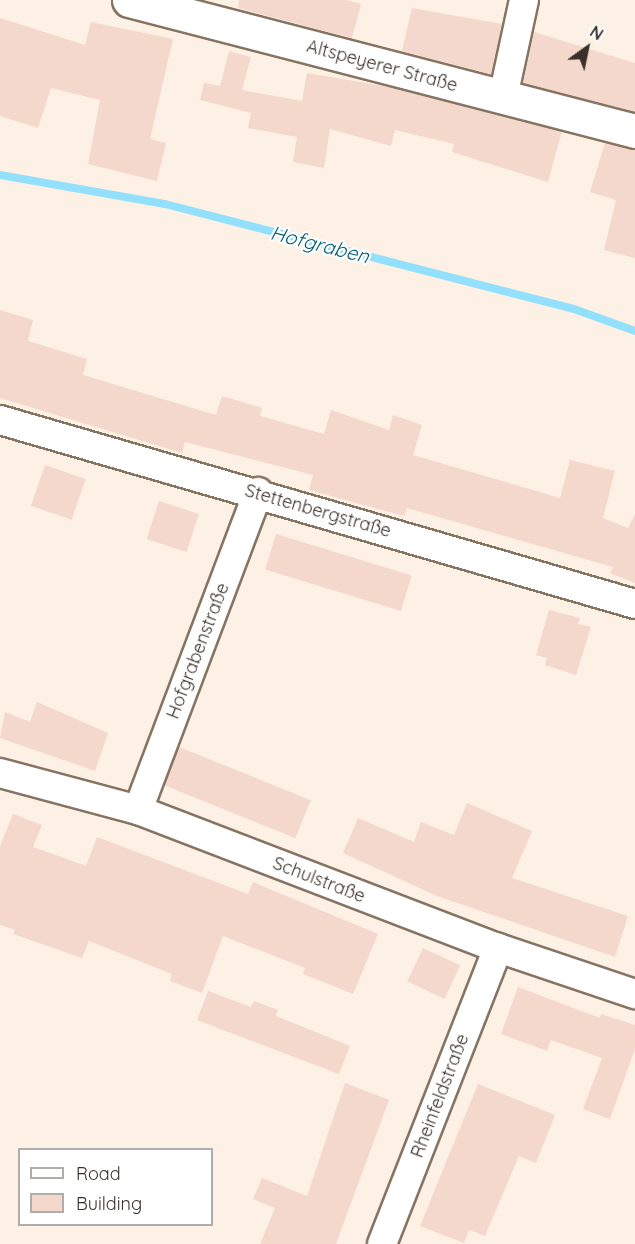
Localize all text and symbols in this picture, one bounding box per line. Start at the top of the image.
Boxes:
north arrow [557,18,617,78]
text: N [586,21,607,44]
street label: Altspeyerer Straße [304,35,460,97]
water label: Hofgraben [268,220,372,268]
street label: Stettenbergstraße [242,480,394,542]
street label: Hofgrabenstraße [162,580,234,722]
street label: Schulstraße [270,852,368,908]
street label: Rheinfeldstraße [406,1031,474,1161]
legend [18,1148,213,1226]
text: Road [76,1162,121,1185]
text: Building [76,1192,142,1215]

